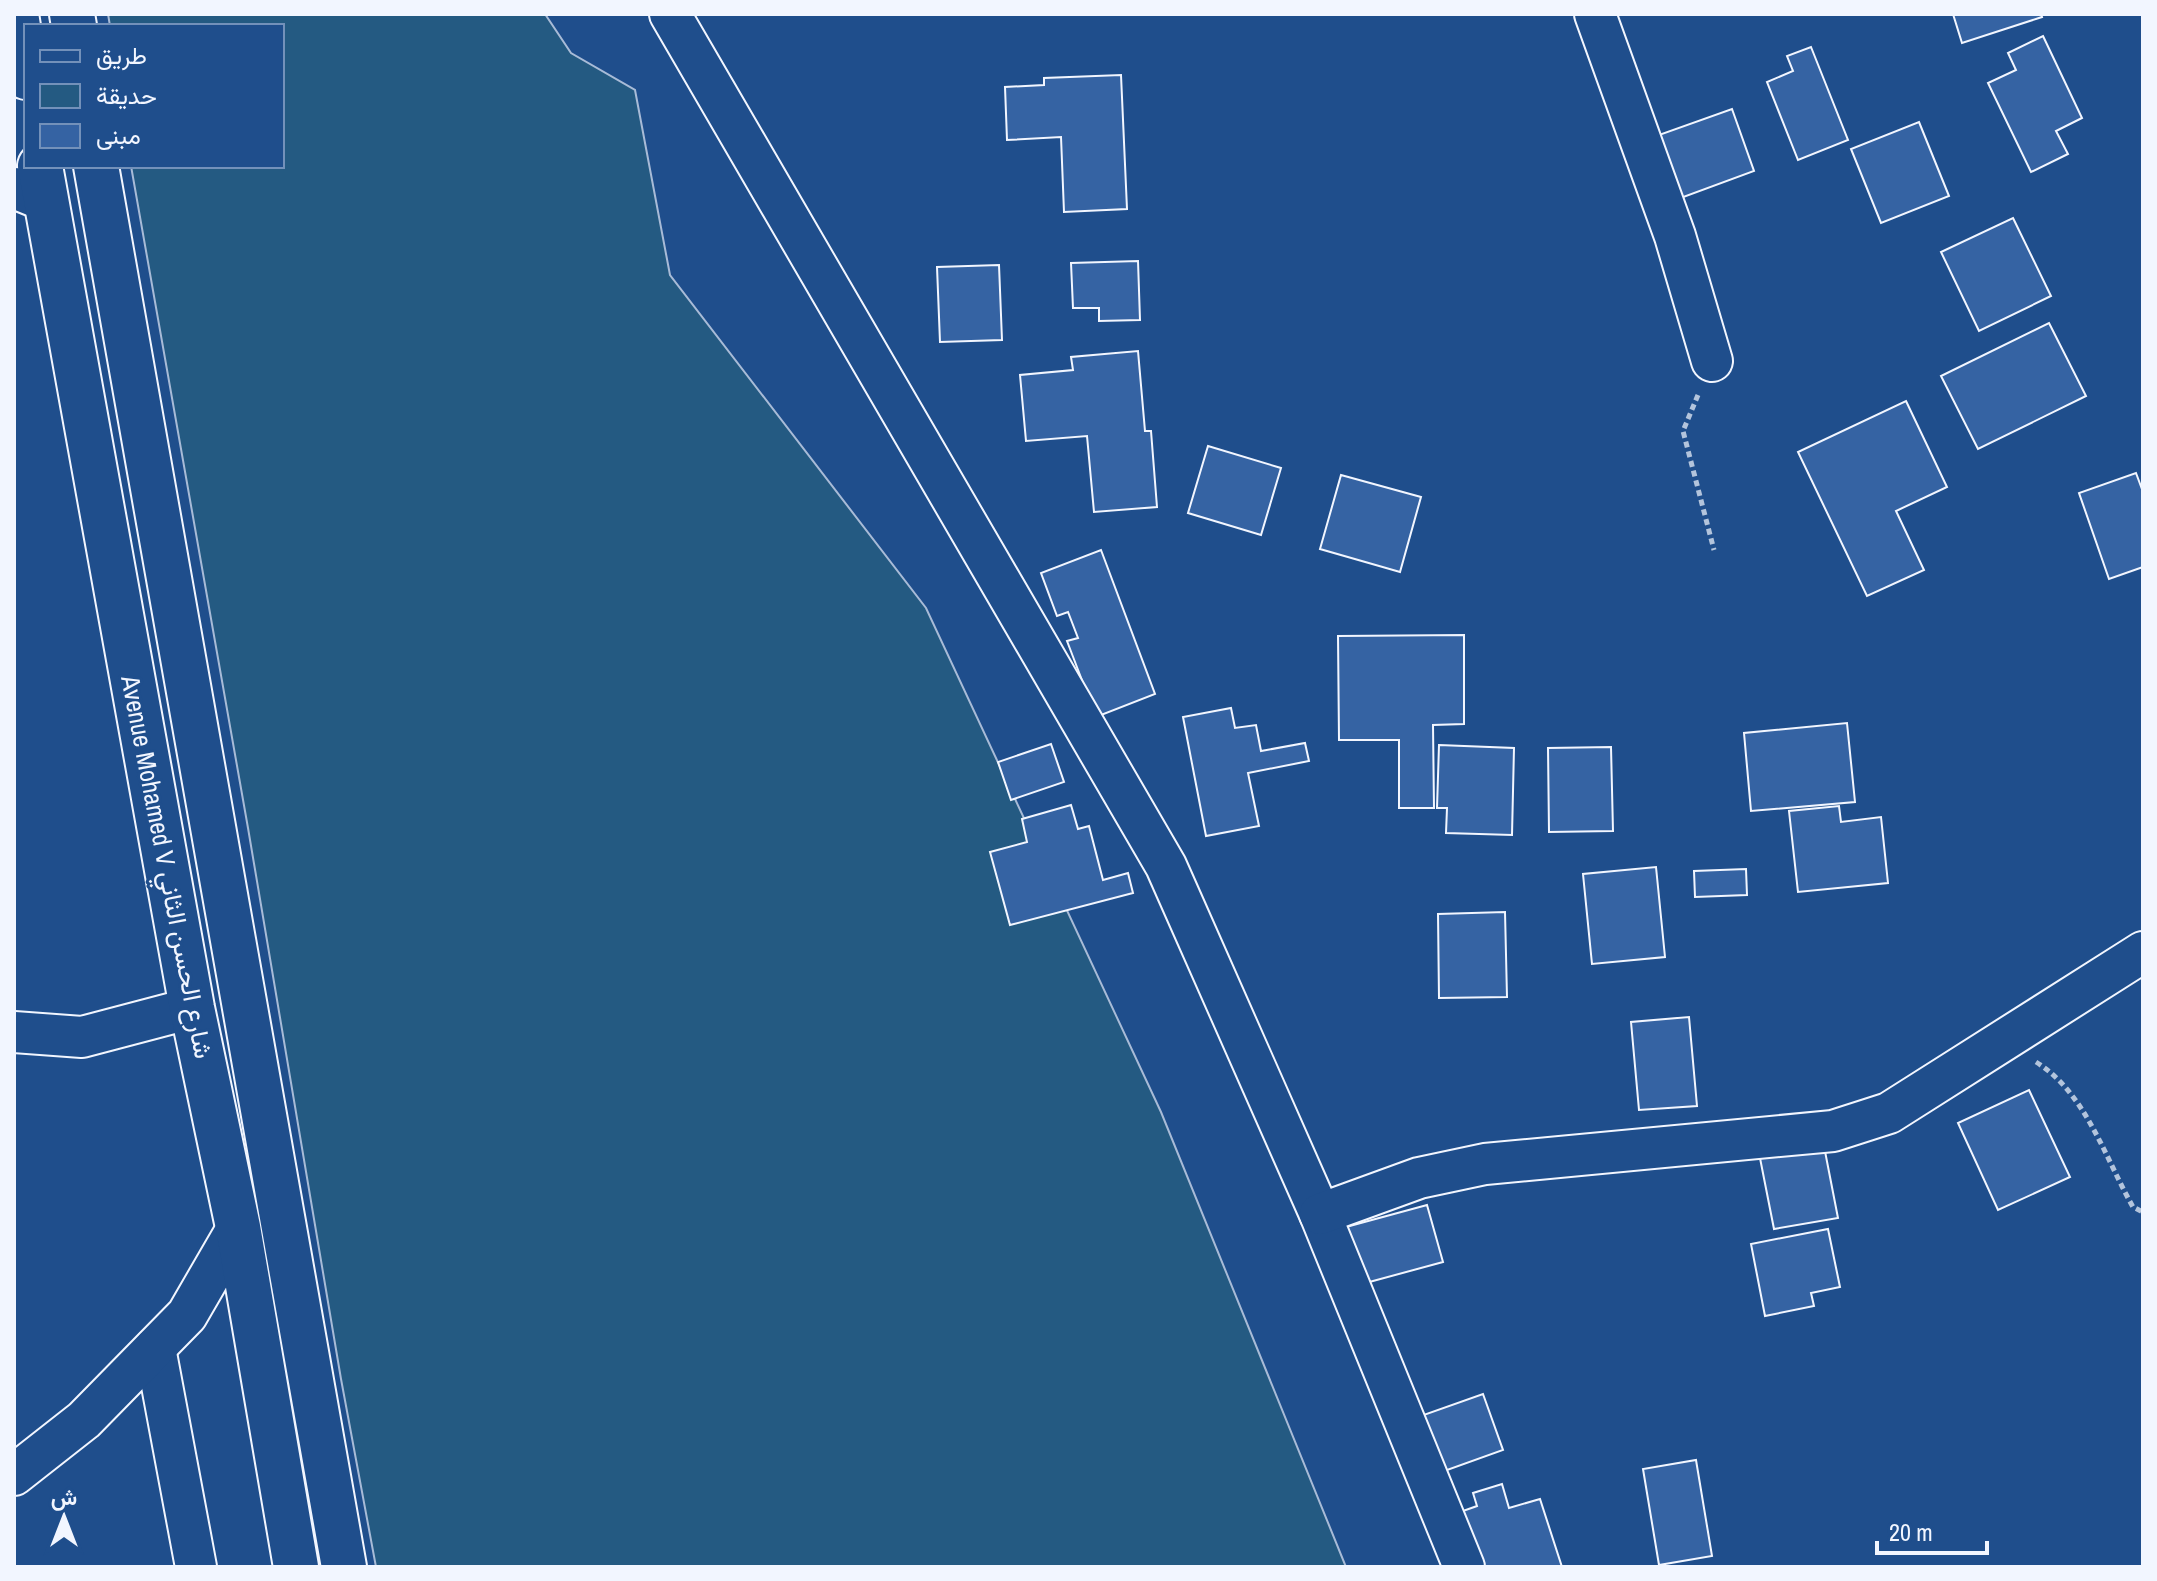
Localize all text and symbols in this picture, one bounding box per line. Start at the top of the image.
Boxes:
legend [24,24,284,168]
text: طريق [96,39,147,71]
text: حديقة [96,79,157,111]
text: مبنى [96,119,141,151]
street label: Avenue Mohamed V شارع الحسن الثاني [109,671,222,1062]
north arrow [24,1477,104,1557]
text: ش [51,1482,77,1512]
scale bar [1877,1505,1987,1555]
text: 20 m [1889,1516,1933,1548]

